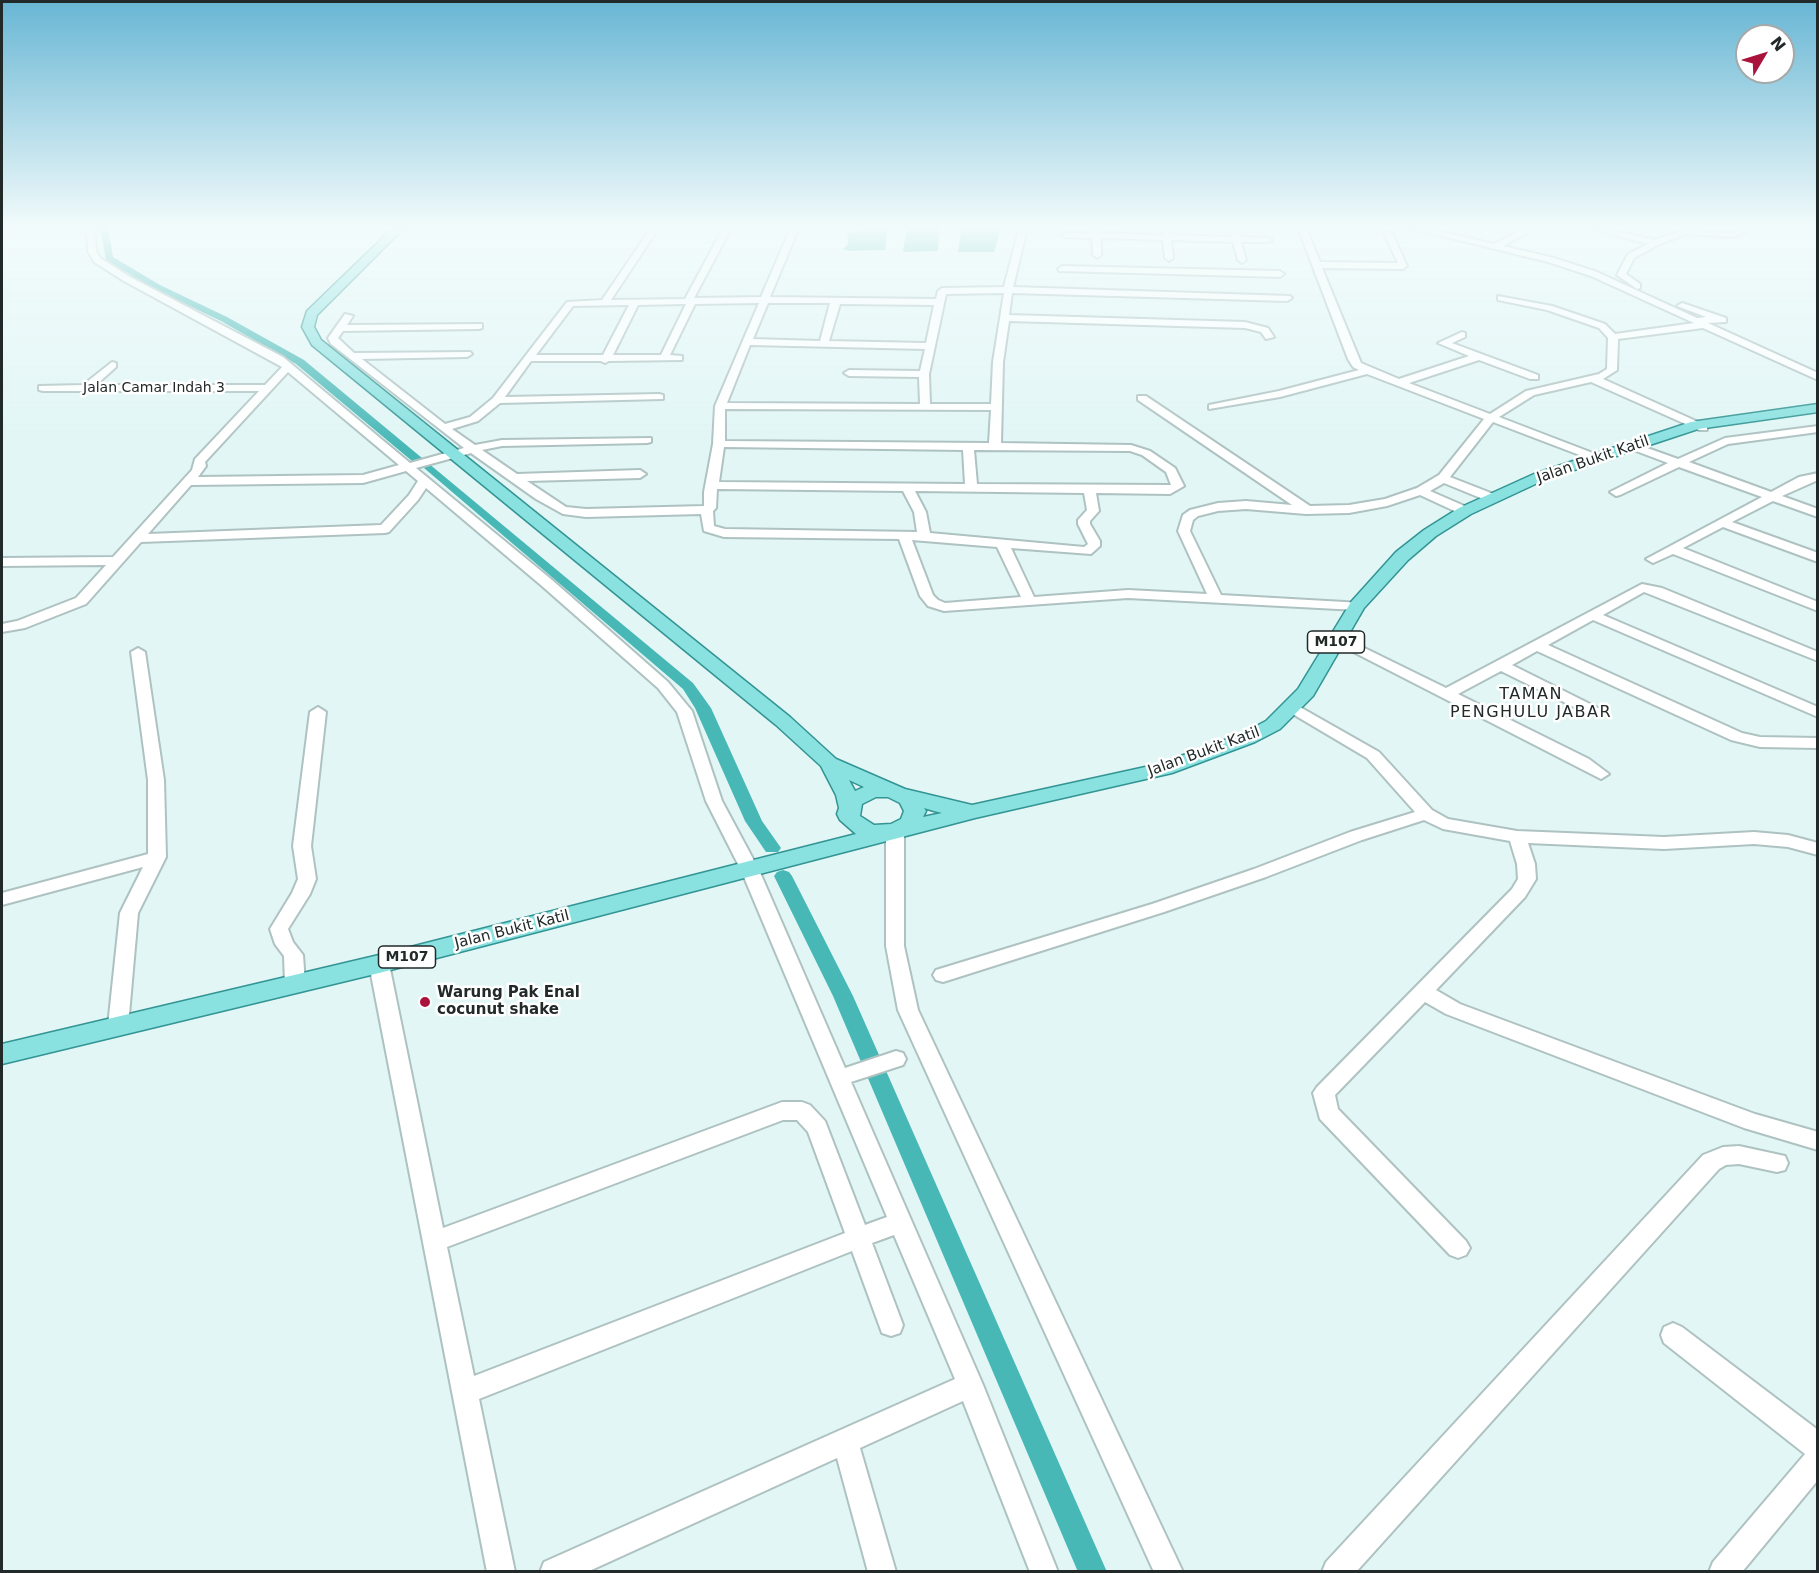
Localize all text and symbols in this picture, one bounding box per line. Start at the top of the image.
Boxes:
north arrow [1735,24,1795,84]
text: N [1766,33,1790,55]
street label: Jalan Camar Indah 3 [83,380,225,396]
street label: Jalan Bukit Katil [1535,432,1651,488]
road number: M107 [1308,631,1364,653]
district label: TAMAN PENGHULU JABAR [1450,685,1612,723]
street label: Jalan Bukit Katil [1146,723,1262,781]
street label: Jalan Bukit Katil [453,907,571,953]
road number: M107 [378,946,436,968]
place label: Warung Pak Enal cocunut shake [437,984,580,1019]
marker: Warung Pak Enal cocunut shake [418,995,432,1009]

